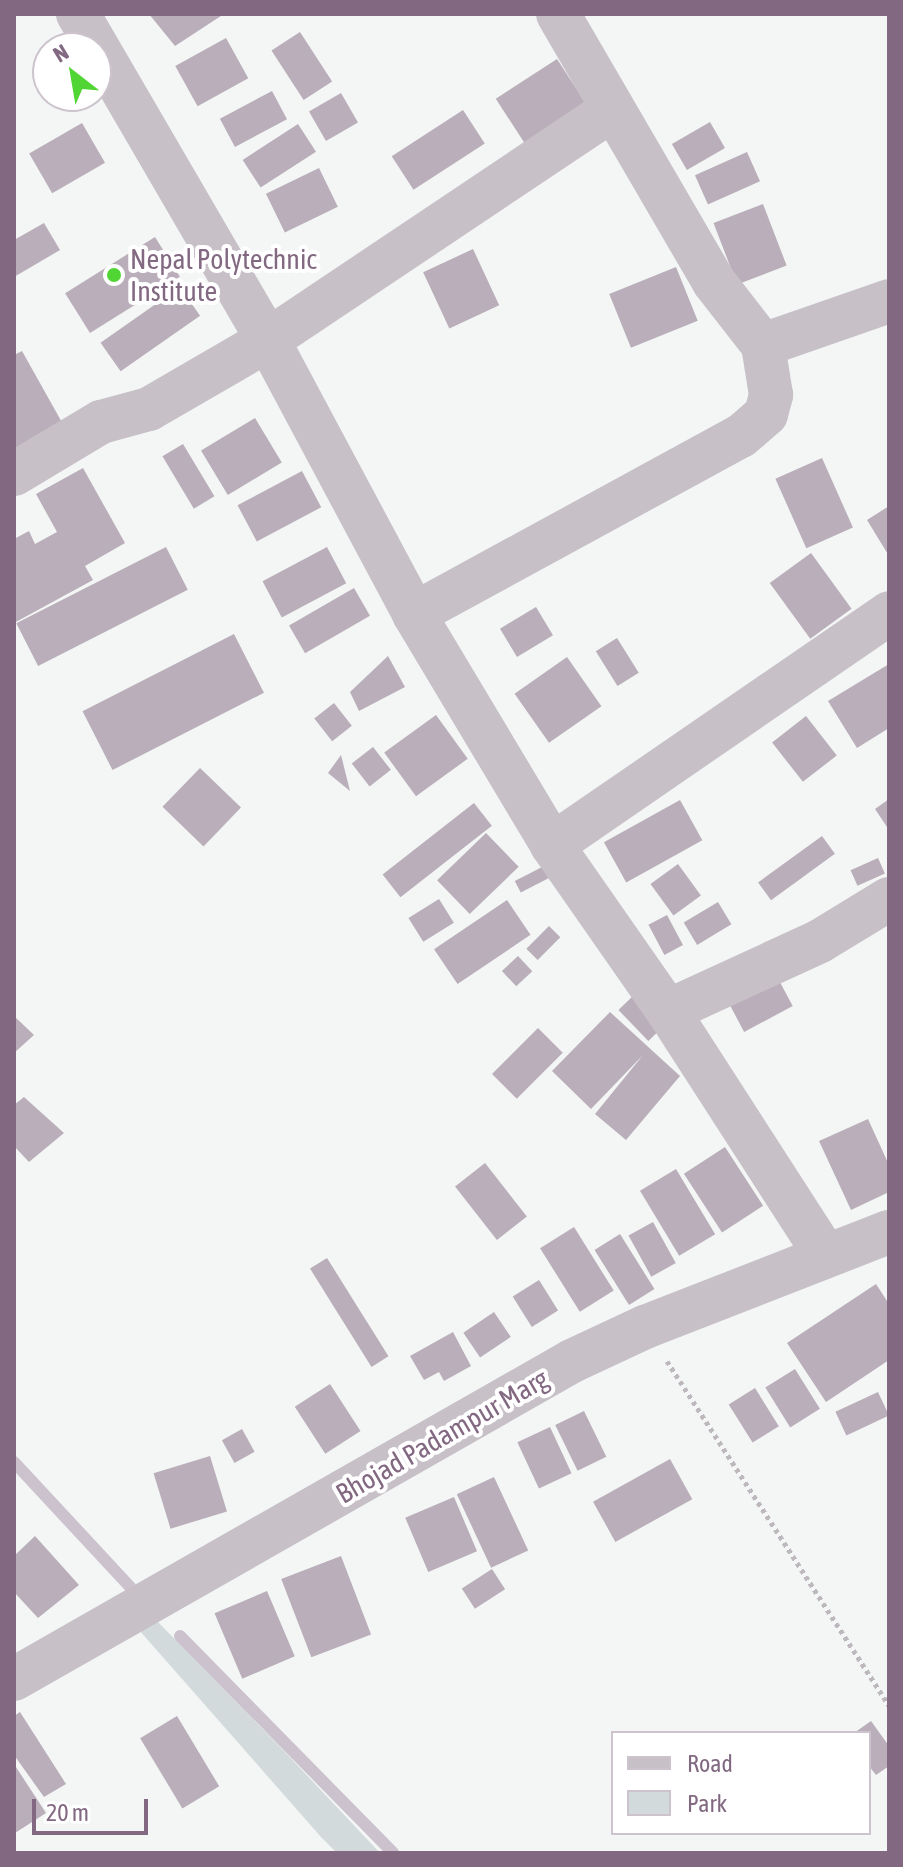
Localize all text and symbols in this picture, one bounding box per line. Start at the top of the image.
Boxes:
north arrow [32,32,112,112]
text: N [48,39,73,68]
place label: Nepal Polytechnic Institute [130,242,317,308]
marker: Nepal Polytechnic Institute [105,266,123,284]
street label: Bhojad Padampur Marg [330,1362,554,1510]
legend [611,1731,871,1835]
text: Road [687,1750,733,1777]
scale bar [36,1783,152,1833]
text: Park [687,1790,727,1817]
text: 20 m [46,1799,89,1826]

